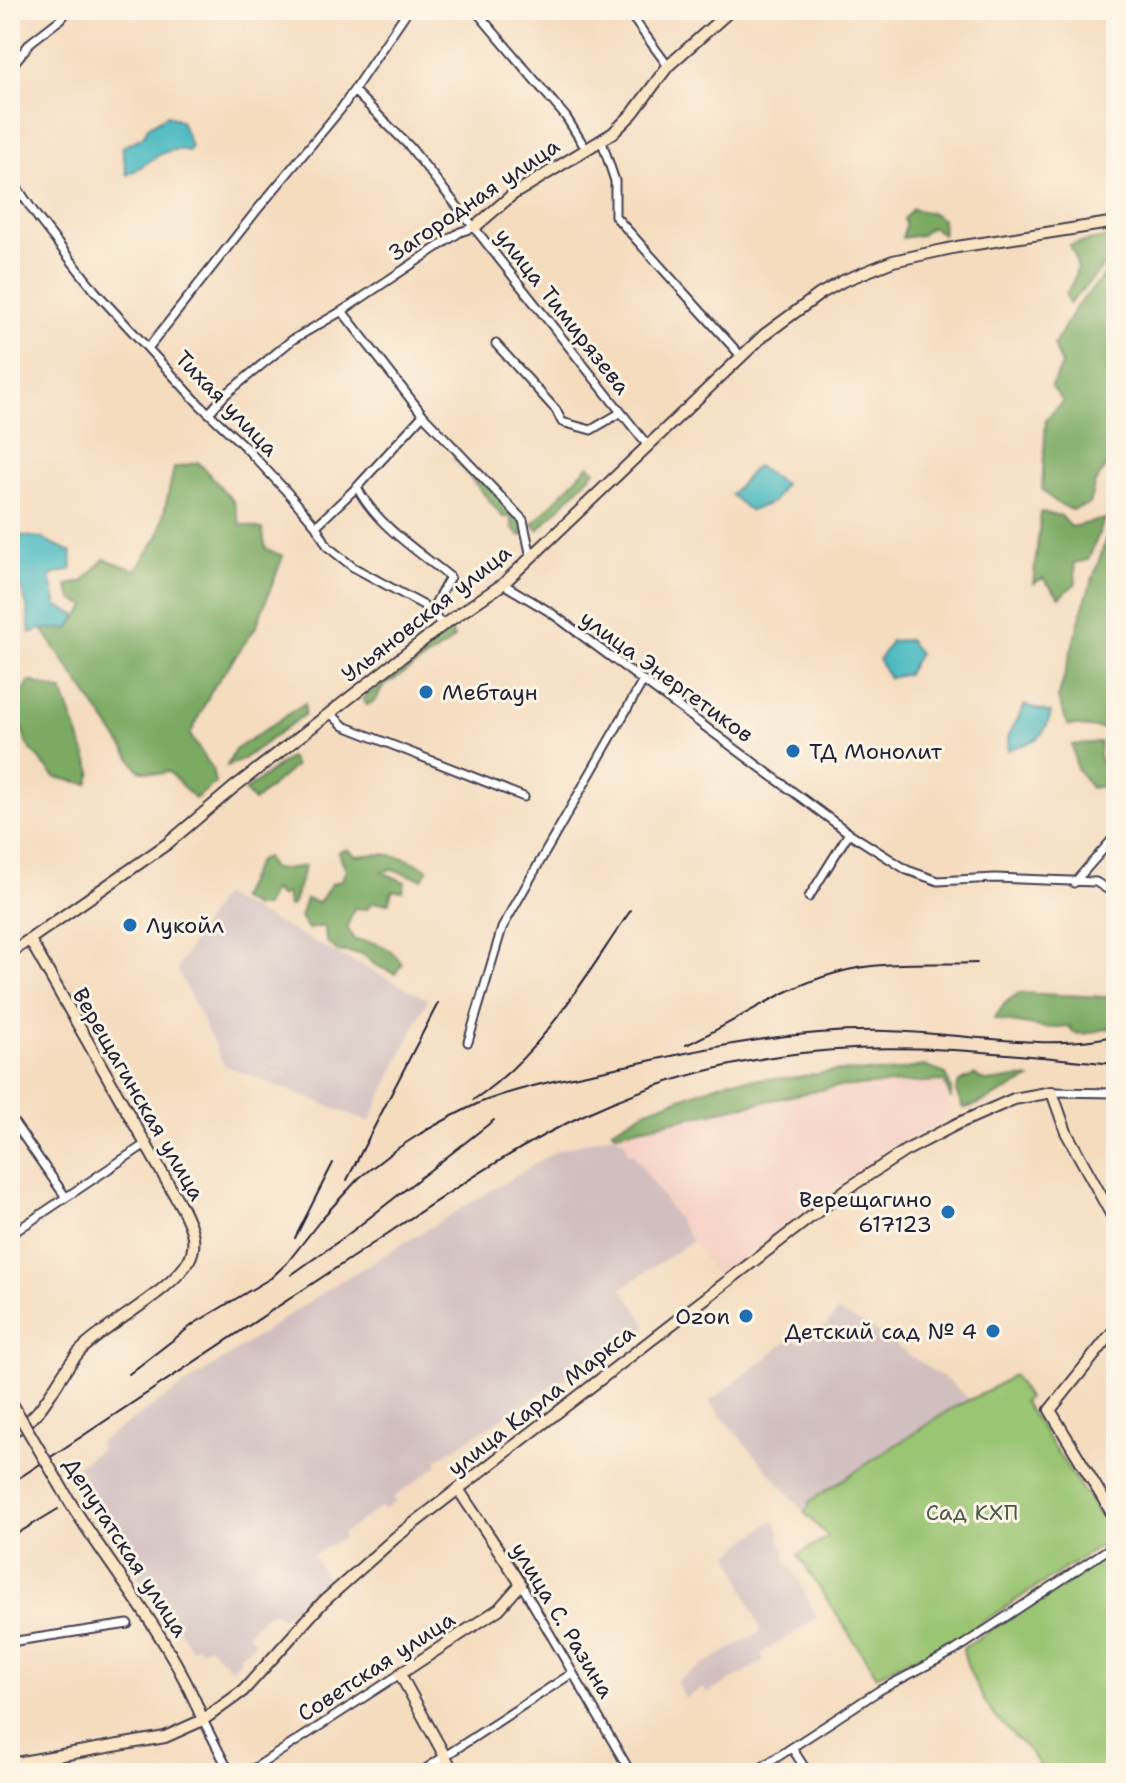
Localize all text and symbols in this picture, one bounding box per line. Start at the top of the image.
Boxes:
street label: Загородная улица [383,131,566,267]
street label: улица Тимирязева [488,222,637,401]
street label: Тихая улица [169,344,285,463]
street label: Ульяновская улица [336,538,517,689]
street label: улица Энергетиков [574,604,759,749]
place label: Мебтаун [442,678,538,707]
marker: Мебтаун [417,683,435,701]
place label: ТД Монолит [809,737,943,766]
marker: ТД Монолит [784,742,802,760]
place label: Лукойл [146,911,224,940]
marker: Лукойл [121,916,139,934]
street label: Верещагинская улица [66,983,212,1206]
place label: Верещагино 617123 [799,1185,932,1239]
marker: Верещагино 617123 [939,1203,957,1221]
place label: Ozon [675,1302,730,1331]
marker: Ozon [737,1307,755,1325]
place label: Детский сад № 4 [784,1317,977,1346]
street label: улица Карла Маркса [442,1318,641,1483]
marker: Детский сад № 4 [984,1322,1002,1340]
street label: Депутатская улица [57,1452,195,1643]
park label: Сад КХП [926,1498,1018,1527]
street label: улица С. Разина [505,1537,621,1704]
street label: Советская улица [292,1605,461,1728]

